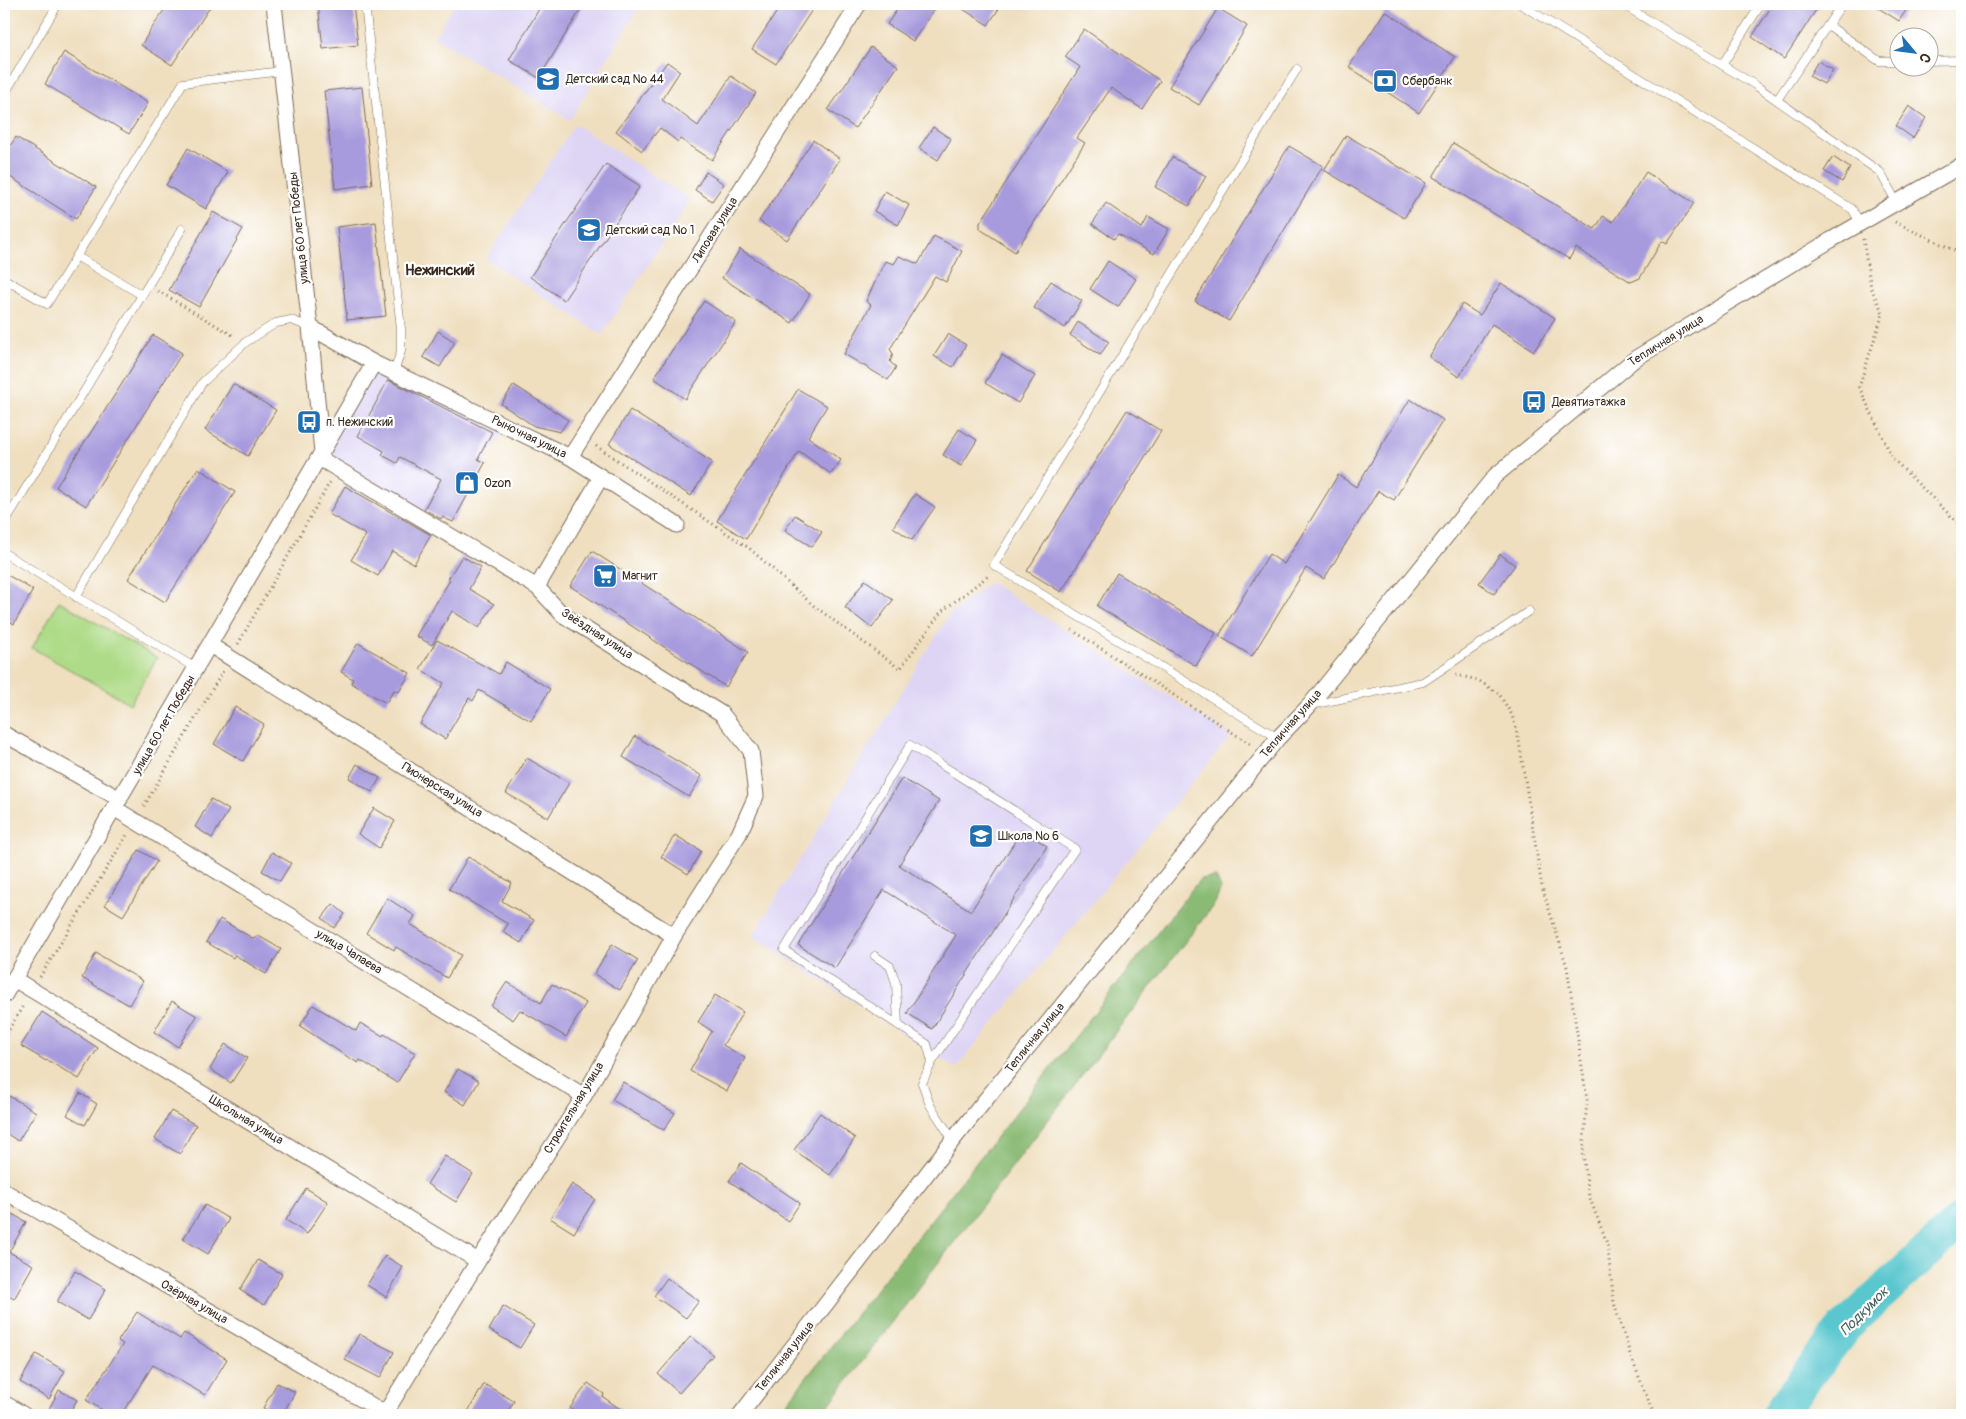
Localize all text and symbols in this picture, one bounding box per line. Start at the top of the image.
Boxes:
north arrow [1888,28,1938,78]
text: С [1915,50,1934,66]
school or university icon: Детский сад № 44 [535,66,561,92]
bank icon: Сбербанк [1372,68,1398,94]
place label: Детский сад № 44 [565,72,664,87]
place label: Сбербанк [1402,74,1453,89]
street label: улица 60 лет Победы [286,171,312,286]
street label: Липовая улица [688,194,741,266]
school or university icon: Детский сад № 1 [576,217,602,243]
place label: Детский сад № 1 [605,223,694,238]
district label: Нежинский [405,261,475,280]
street label: Тепличная улица [1626,312,1707,370]
bus stop icon: Девятиэтажка [1521,389,1547,415]
place label: Девятиэтажка [1551,395,1626,410]
bus stop icon: п. Нежинский [296,409,322,435]
street label: Рыночная улица [489,412,569,462]
place label: п. Нежинский [326,415,393,430]
shop icon: Ozon [454,470,480,496]
place label: Ozon [484,476,511,491]
supermarket icon: Магнит [592,563,618,589]
place label: Магнит [622,569,658,584]
street label: Звёздная улица [558,605,636,663]
street label: улица 60 лет Победы [129,672,199,778]
street label: Тепличная улица [1257,686,1325,761]
street label: Пионерская улица [399,759,486,821]
school or university icon: Школа № 6 [968,823,994,849]
place label: Школа № 6 [998,829,1059,844]
street label: улица Чапаева [312,926,385,978]
street label: Тепличная улица [1002,1000,1068,1076]
street label: Строительная улица [541,1059,608,1157]
street label: Школьная улица [206,1092,286,1148]
street label: Озёрная улица [158,1277,231,1328]
water label: Подкумок [1836,1282,1893,1339]
street label: Тепличная улица [753,1318,818,1396]

